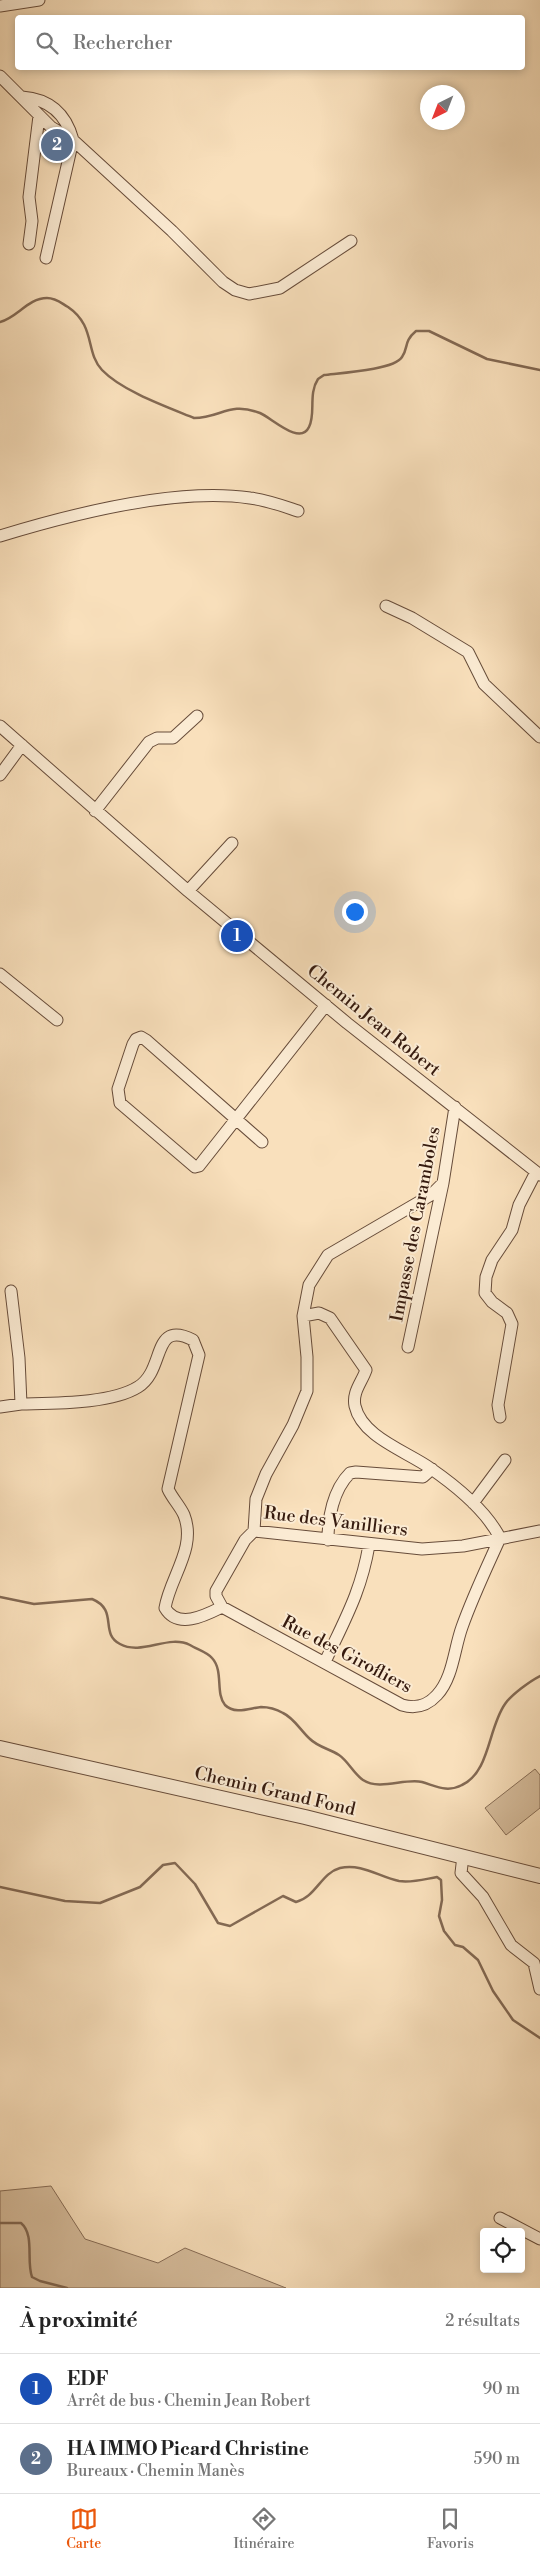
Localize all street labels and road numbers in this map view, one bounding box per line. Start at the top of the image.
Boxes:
street label: Chemin Jean Robert [302,960,446,1082]
street label: Impasse des Caramboles [385,1124,446,1324]
street label: Rue des Vanilliers [263,1501,409,1542]
street label: Rue des Girofliers [278,1610,416,1699]
street label: Chemin Grand Fond [192,1762,358,1821]

